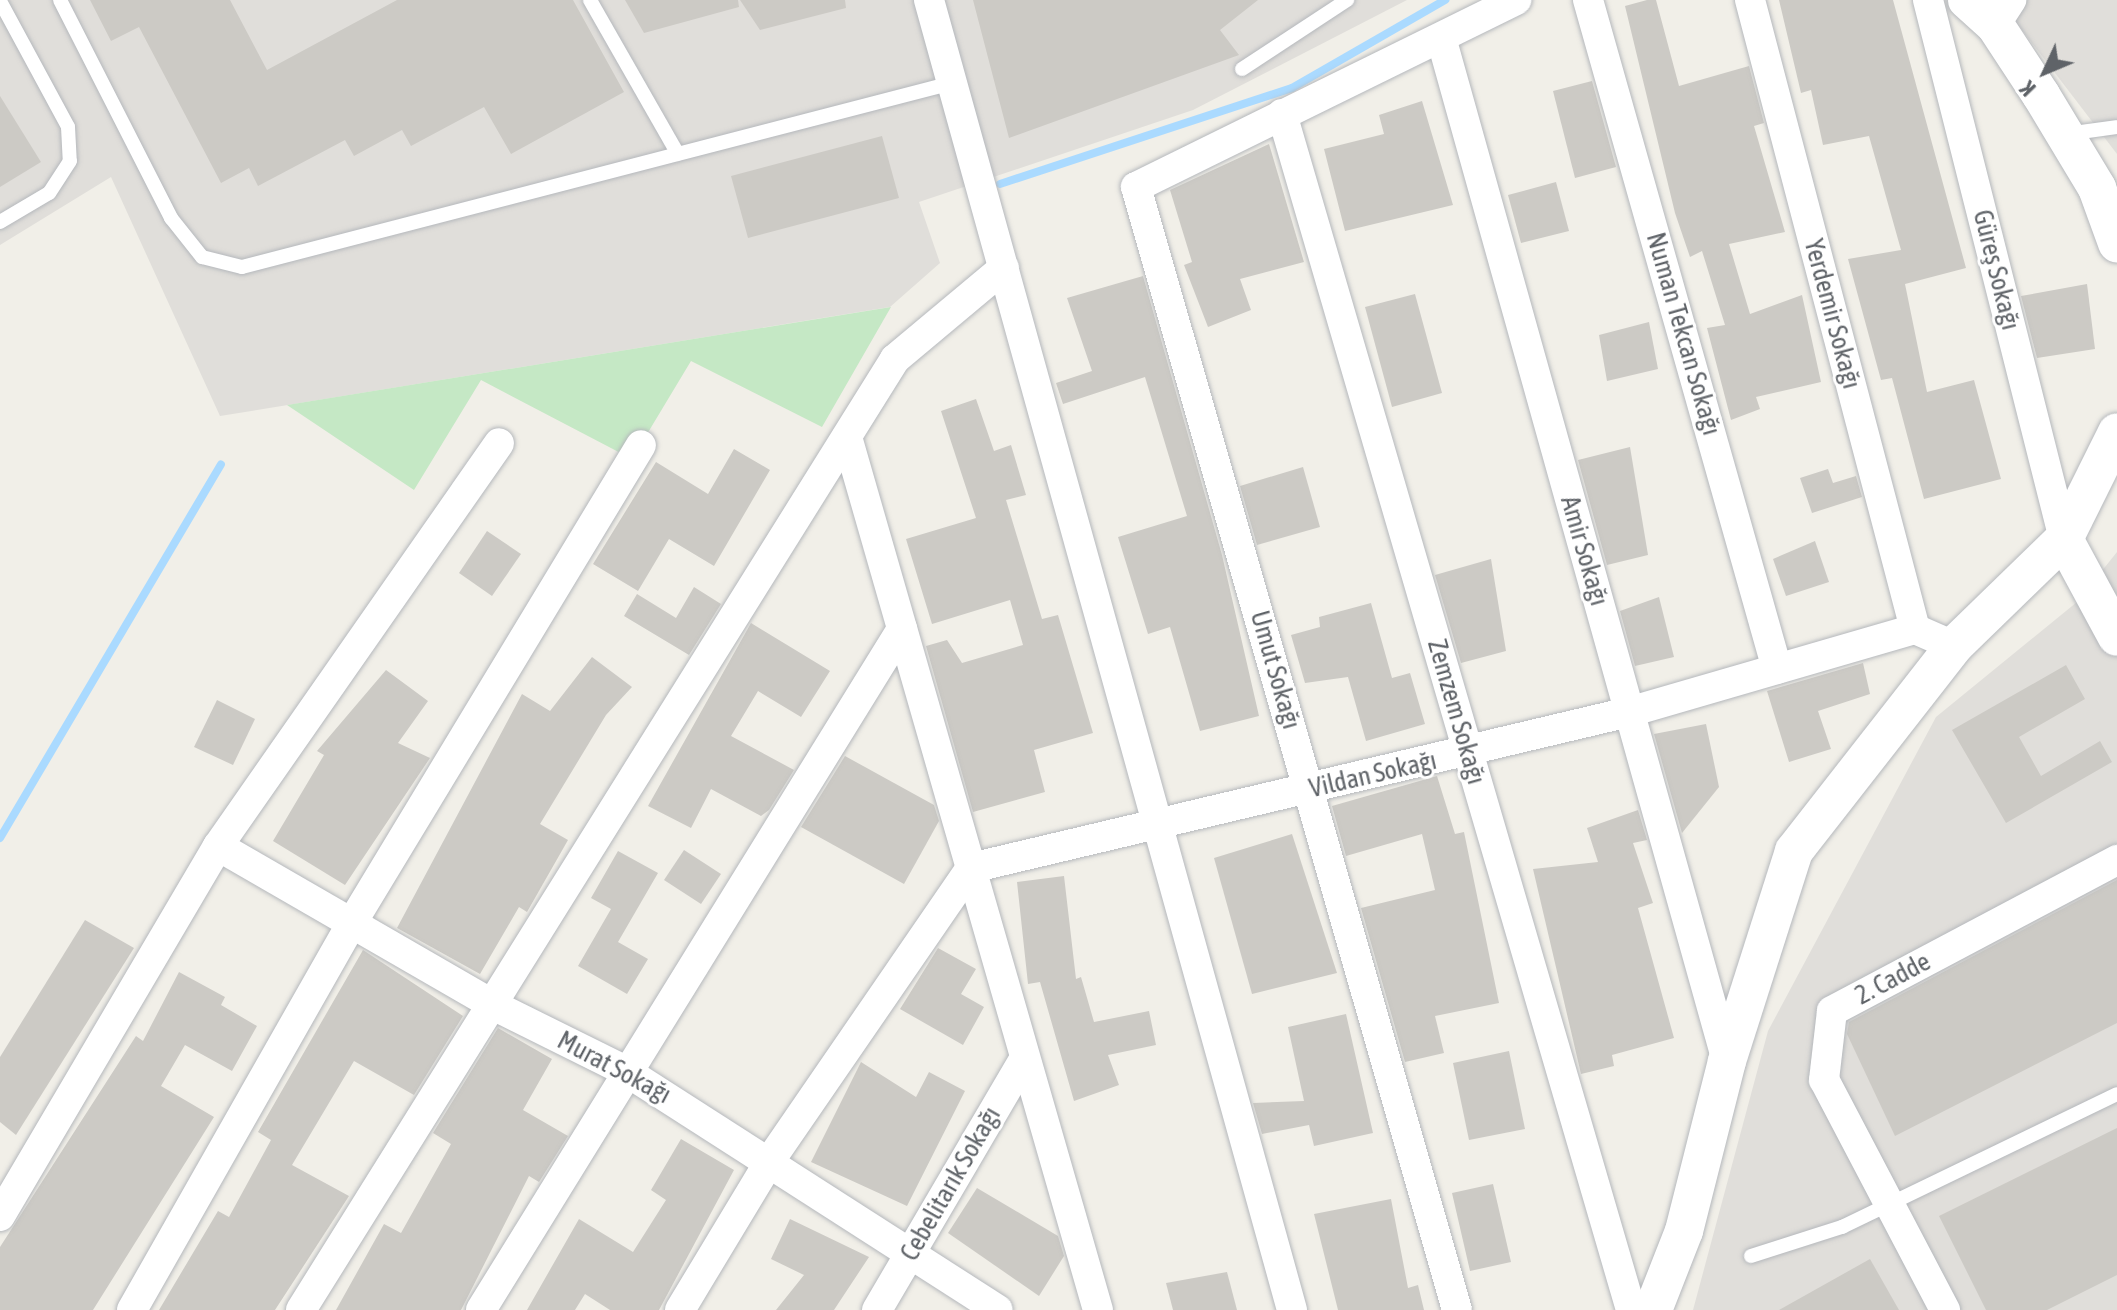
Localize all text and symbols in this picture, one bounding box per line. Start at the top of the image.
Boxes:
north arrow [2005,32,2085,112]
text: K [2015,76,2041,102]
street label: Güreş Sokağı [1966,207,2026,333]
street label: Numan Tekcan Sokağı [1639,229,1727,439]
street label: Yerdemir Sokağı [1797,236,1867,392]
street label: Amir Sokağı [1553,493,1615,609]
street label: Umut Sokağı [1243,607,1307,733]
street label: Zemzem Sokağı [1420,636,1492,788]
street label: Vildan Sokağı [1306,745,1440,805]
street label: 2. Cadde [1850,946,1936,1012]
street label: Murat Sokağı [552,1025,676,1111]
street label: Cebelitarık Sokağı [894,1101,1008,1267]

